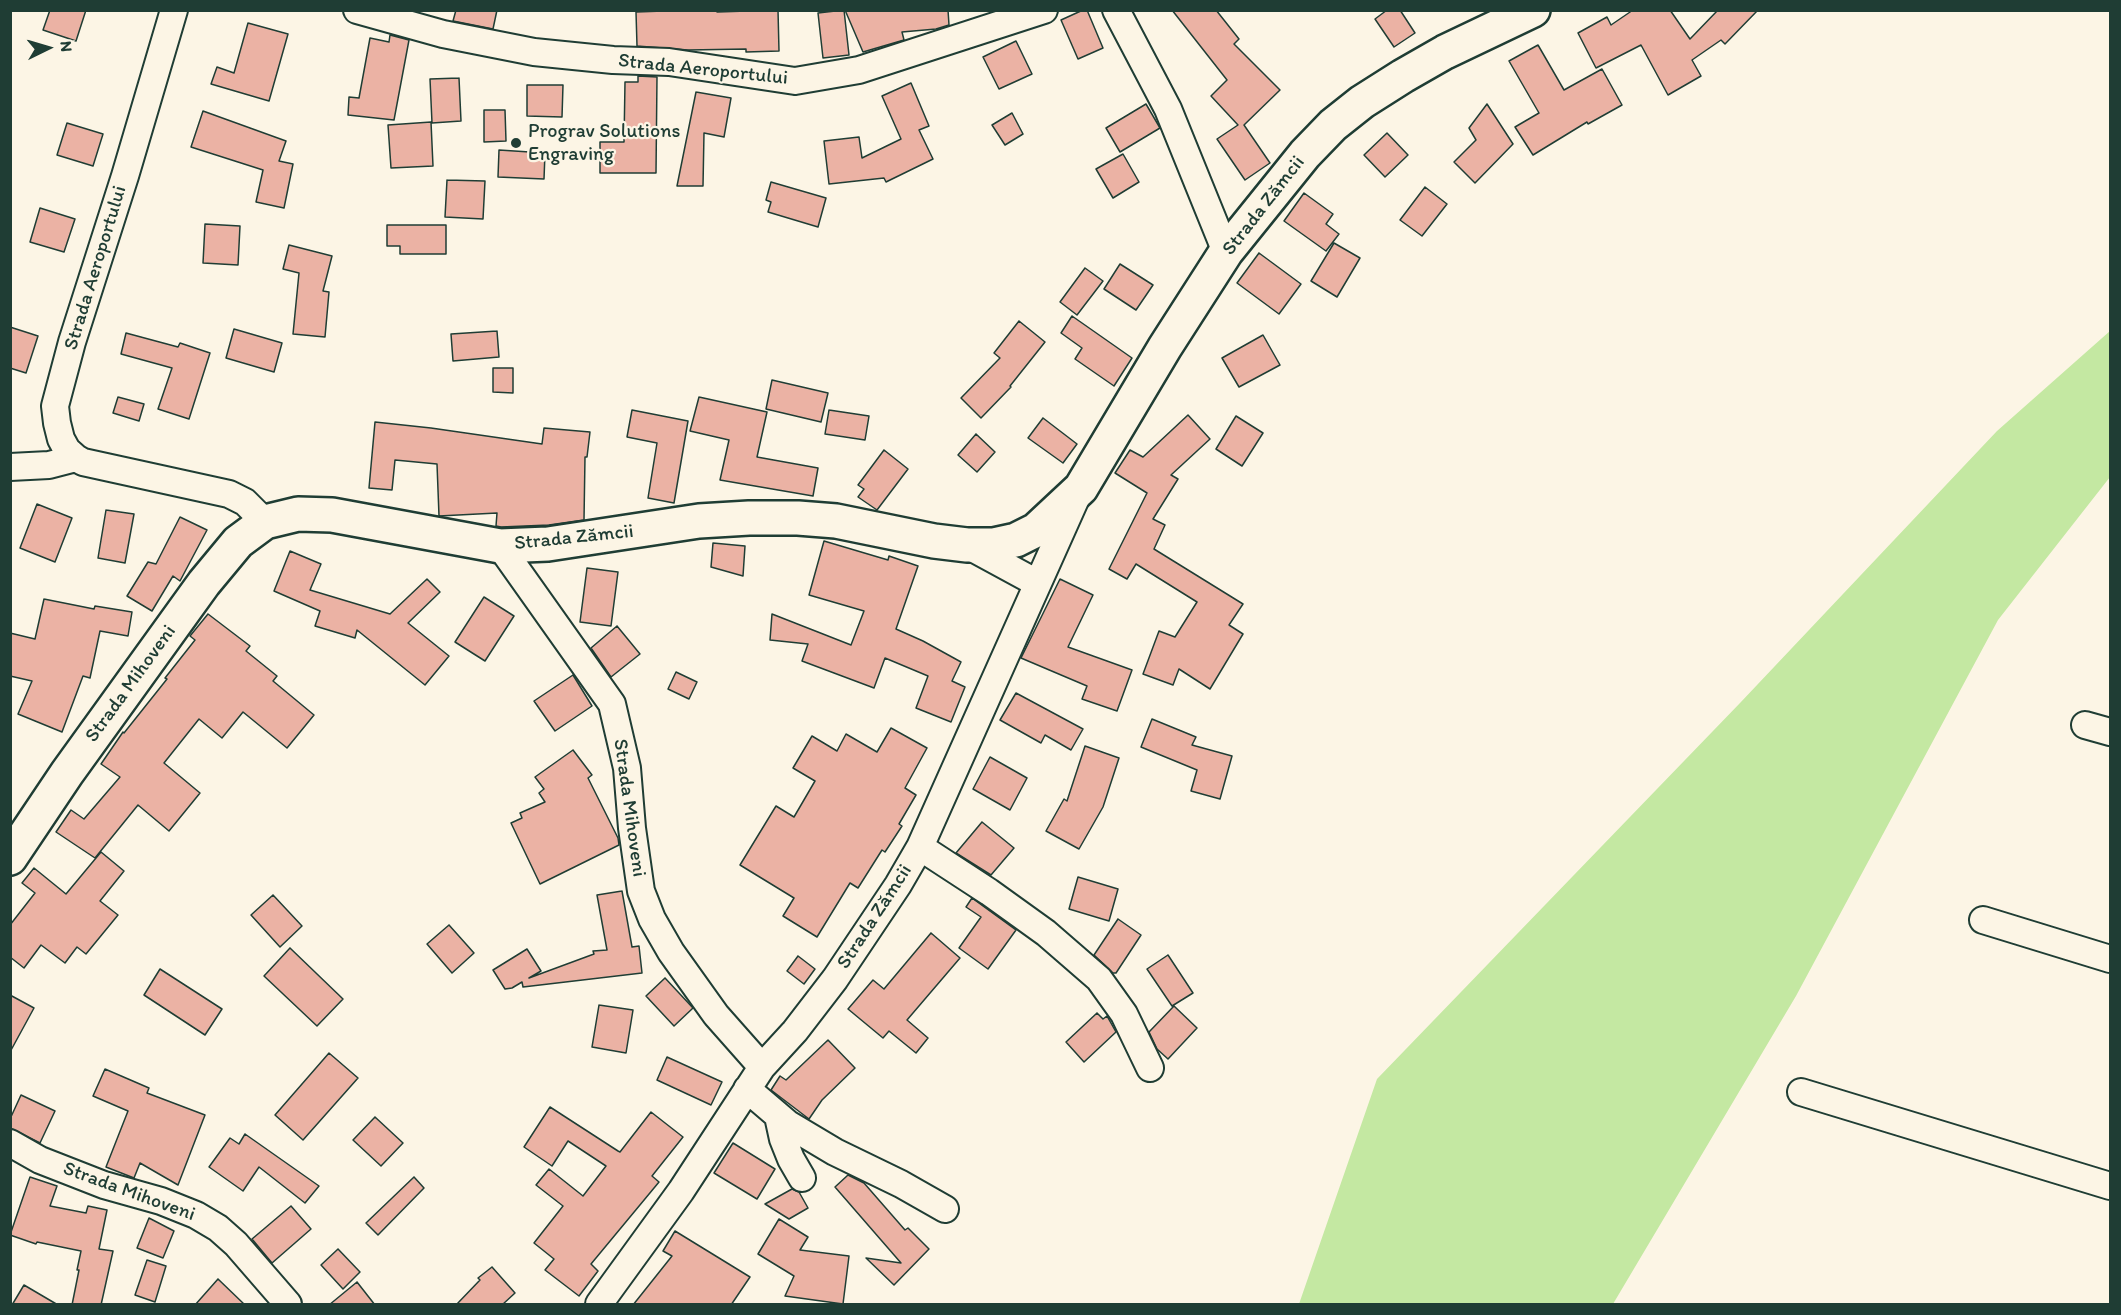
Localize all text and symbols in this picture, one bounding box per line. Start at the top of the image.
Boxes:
north arrow [18,18,78,78]
text: N [56,40,76,53]
street label: Strada Aeroportului [617,49,789,91]
place label: Prograv Solutions Engraving [528,120,680,167]
marker: Prograv Solutions Engraving [509,136,523,150]
street label: Strada Zămcii [1218,151,1310,261]
street label: Strada Aeroportului [60,183,132,353]
street label: Strada Zămcii [513,520,635,556]
street label: Strada Mihoveni [80,621,182,747]
street label: Strada Mihoveni [607,737,651,879]
street label: Strada Zămcii [832,860,918,974]
street label: Strada Mihoveni [60,1157,198,1227]

